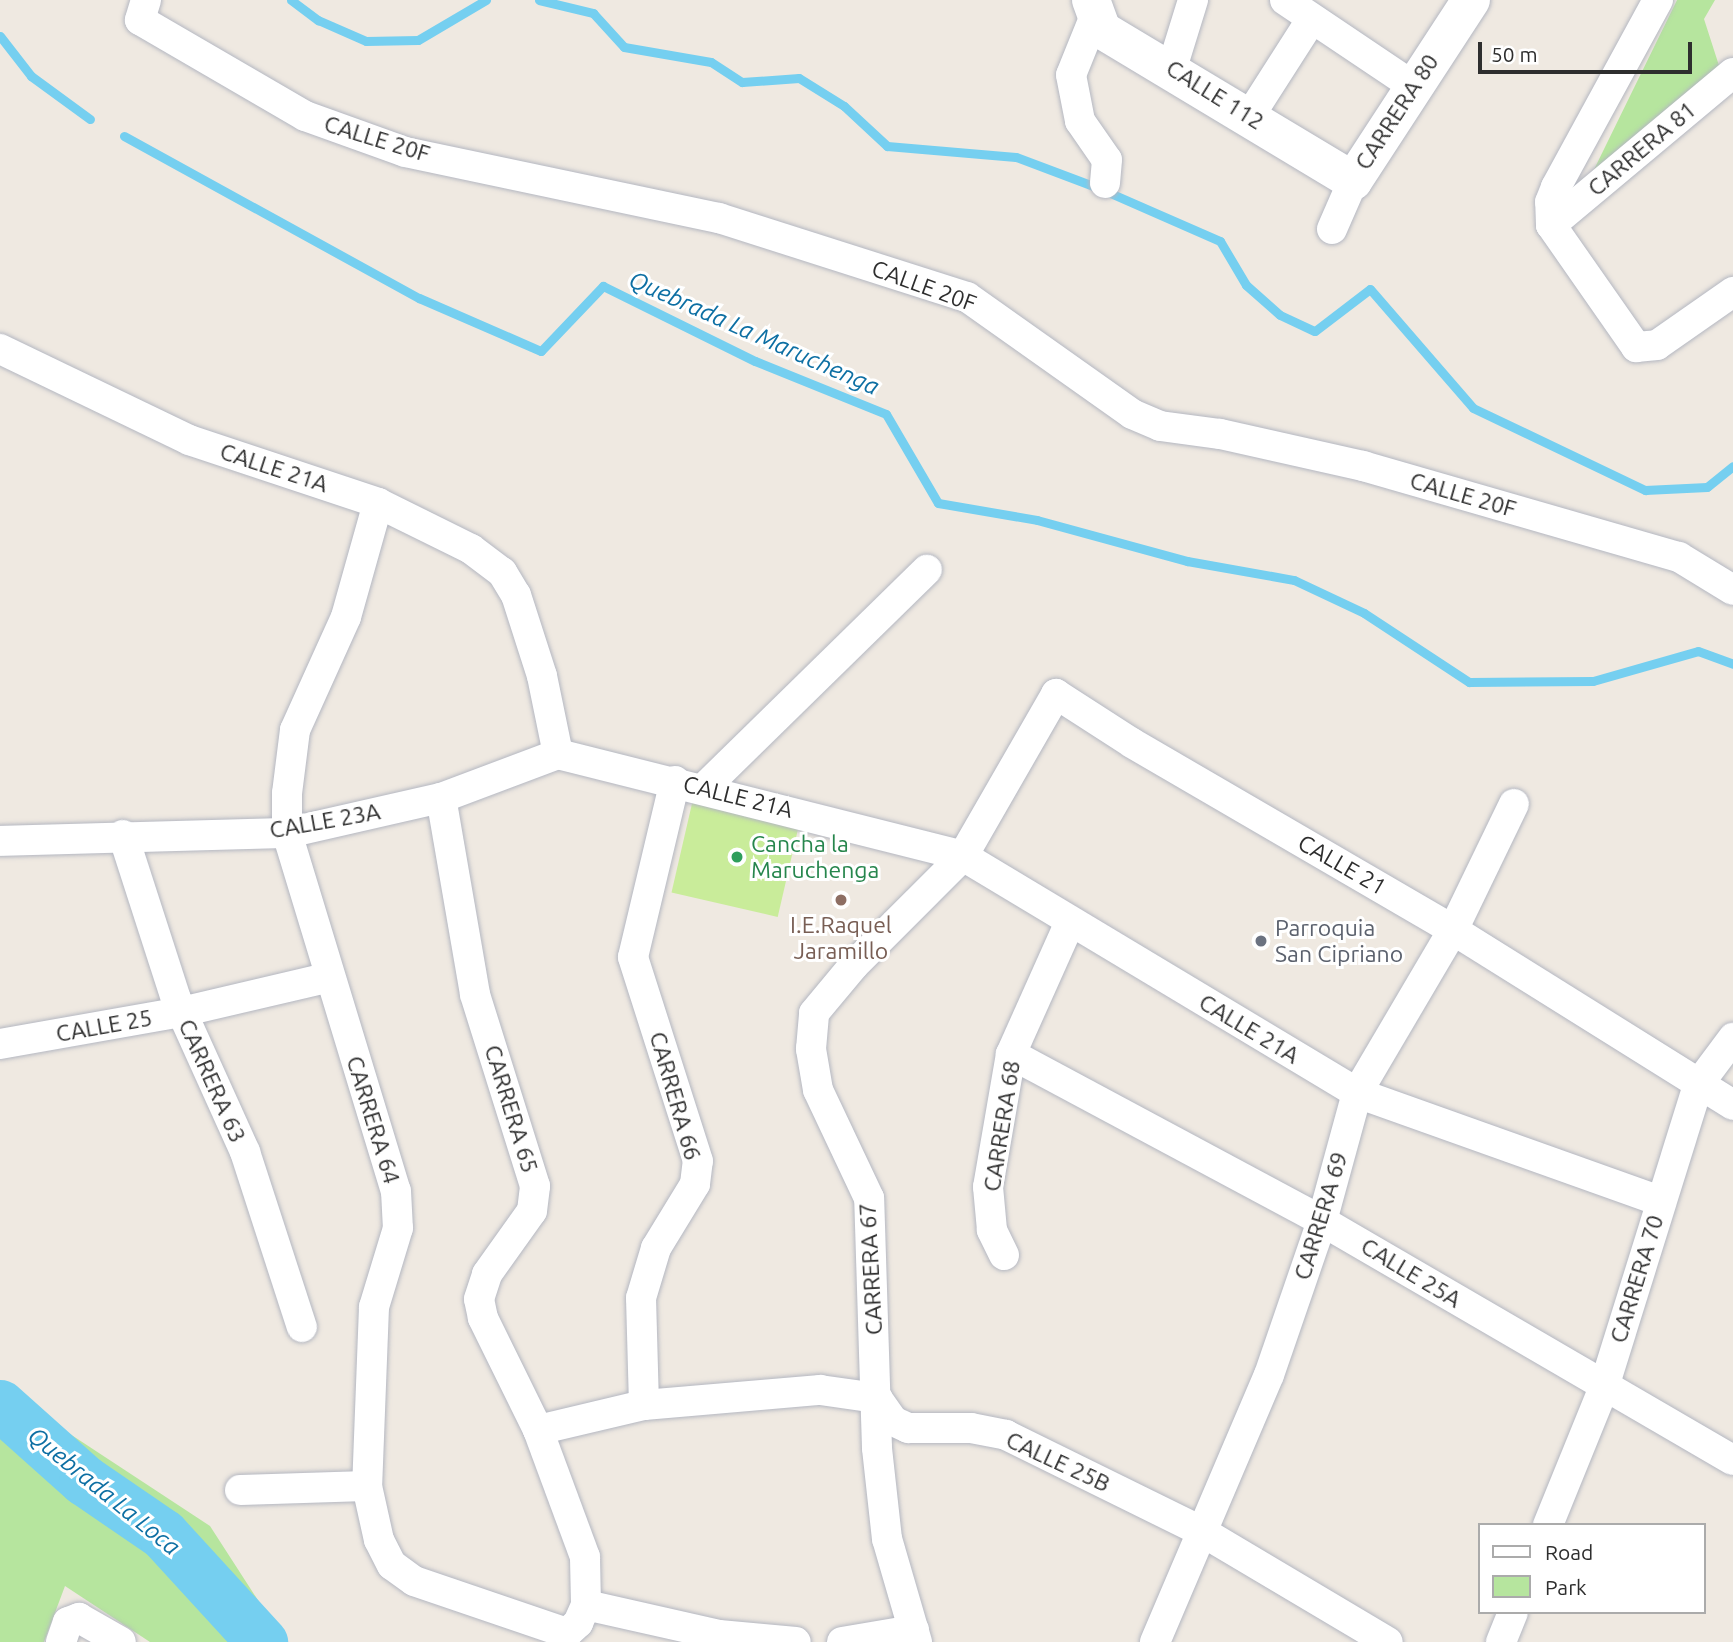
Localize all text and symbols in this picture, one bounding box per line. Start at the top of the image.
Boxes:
scale bar [1481,28,1694,72]
text: 50 m [1491,42,1538,66]
street label: CARRERA 80 [1349,49,1445,175]
street label: CALLE 112 [1161,54,1269,136]
street label: CARRERA 81 [1582,96,1702,202]
street label: CALLE 20F [321,110,433,168]
street label: CALLE 20F [868,254,980,318]
water label: Quebrada La Maruchenga [624,265,884,401]
street label: CALLE 21A [216,438,332,498]
street label: CALLE 20F [1407,467,1519,523]
street label: CALLE 21A [680,770,796,824]
street label: CALLE 23A [267,798,383,844]
street label: CALLE 21 [1293,829,1391,901]
place label: Cancha la Maruchenga [751,830,879,884]
marker: Cancha la Maruchenga [729,849,745,865]
marker: I.E.Raquel Jaramillo [833,892,849,908]
place label: I.E.Raquel Jaramillo [790,911,892,965]
place label: Parroquia San Cipriano [1275,914,1403,968]
marker: Parroquia San Cipriano [1253,933,1269,949]
street label: CALLE 21A [1194,988,1304,1070]
street label: CALLE 25 [54,1004,154,1048]
street label: CARRERA 63 [172,1015,252,1147]
street label: CARRERA 66 [643,1029,707,1163]
street label: CARRERA 65 [478,1042,544,1176]
street label: CARRERA 64 [340,1053,406,1187]
street label: CARRERA 68 [978,1058,1026,1194]
street label: CARRERA 69 [1288,1149,1354,1283]
street label: CARRERA 67 [854,1202,888,1336]
street label: CARRERA 70 [1604,1212,1670,1346]
street label: CALLE 25A [1356,1232,1466,1314]
water label: Quebrada La Loca [22,1421,186,1561]
street label: CALLE 25B [1002,1426,1114,1498]
legend [1478,1523,1705,1614]
text: Road [1545,1540,1593,1564]
text: Park [1545,1575,1587,1599]

